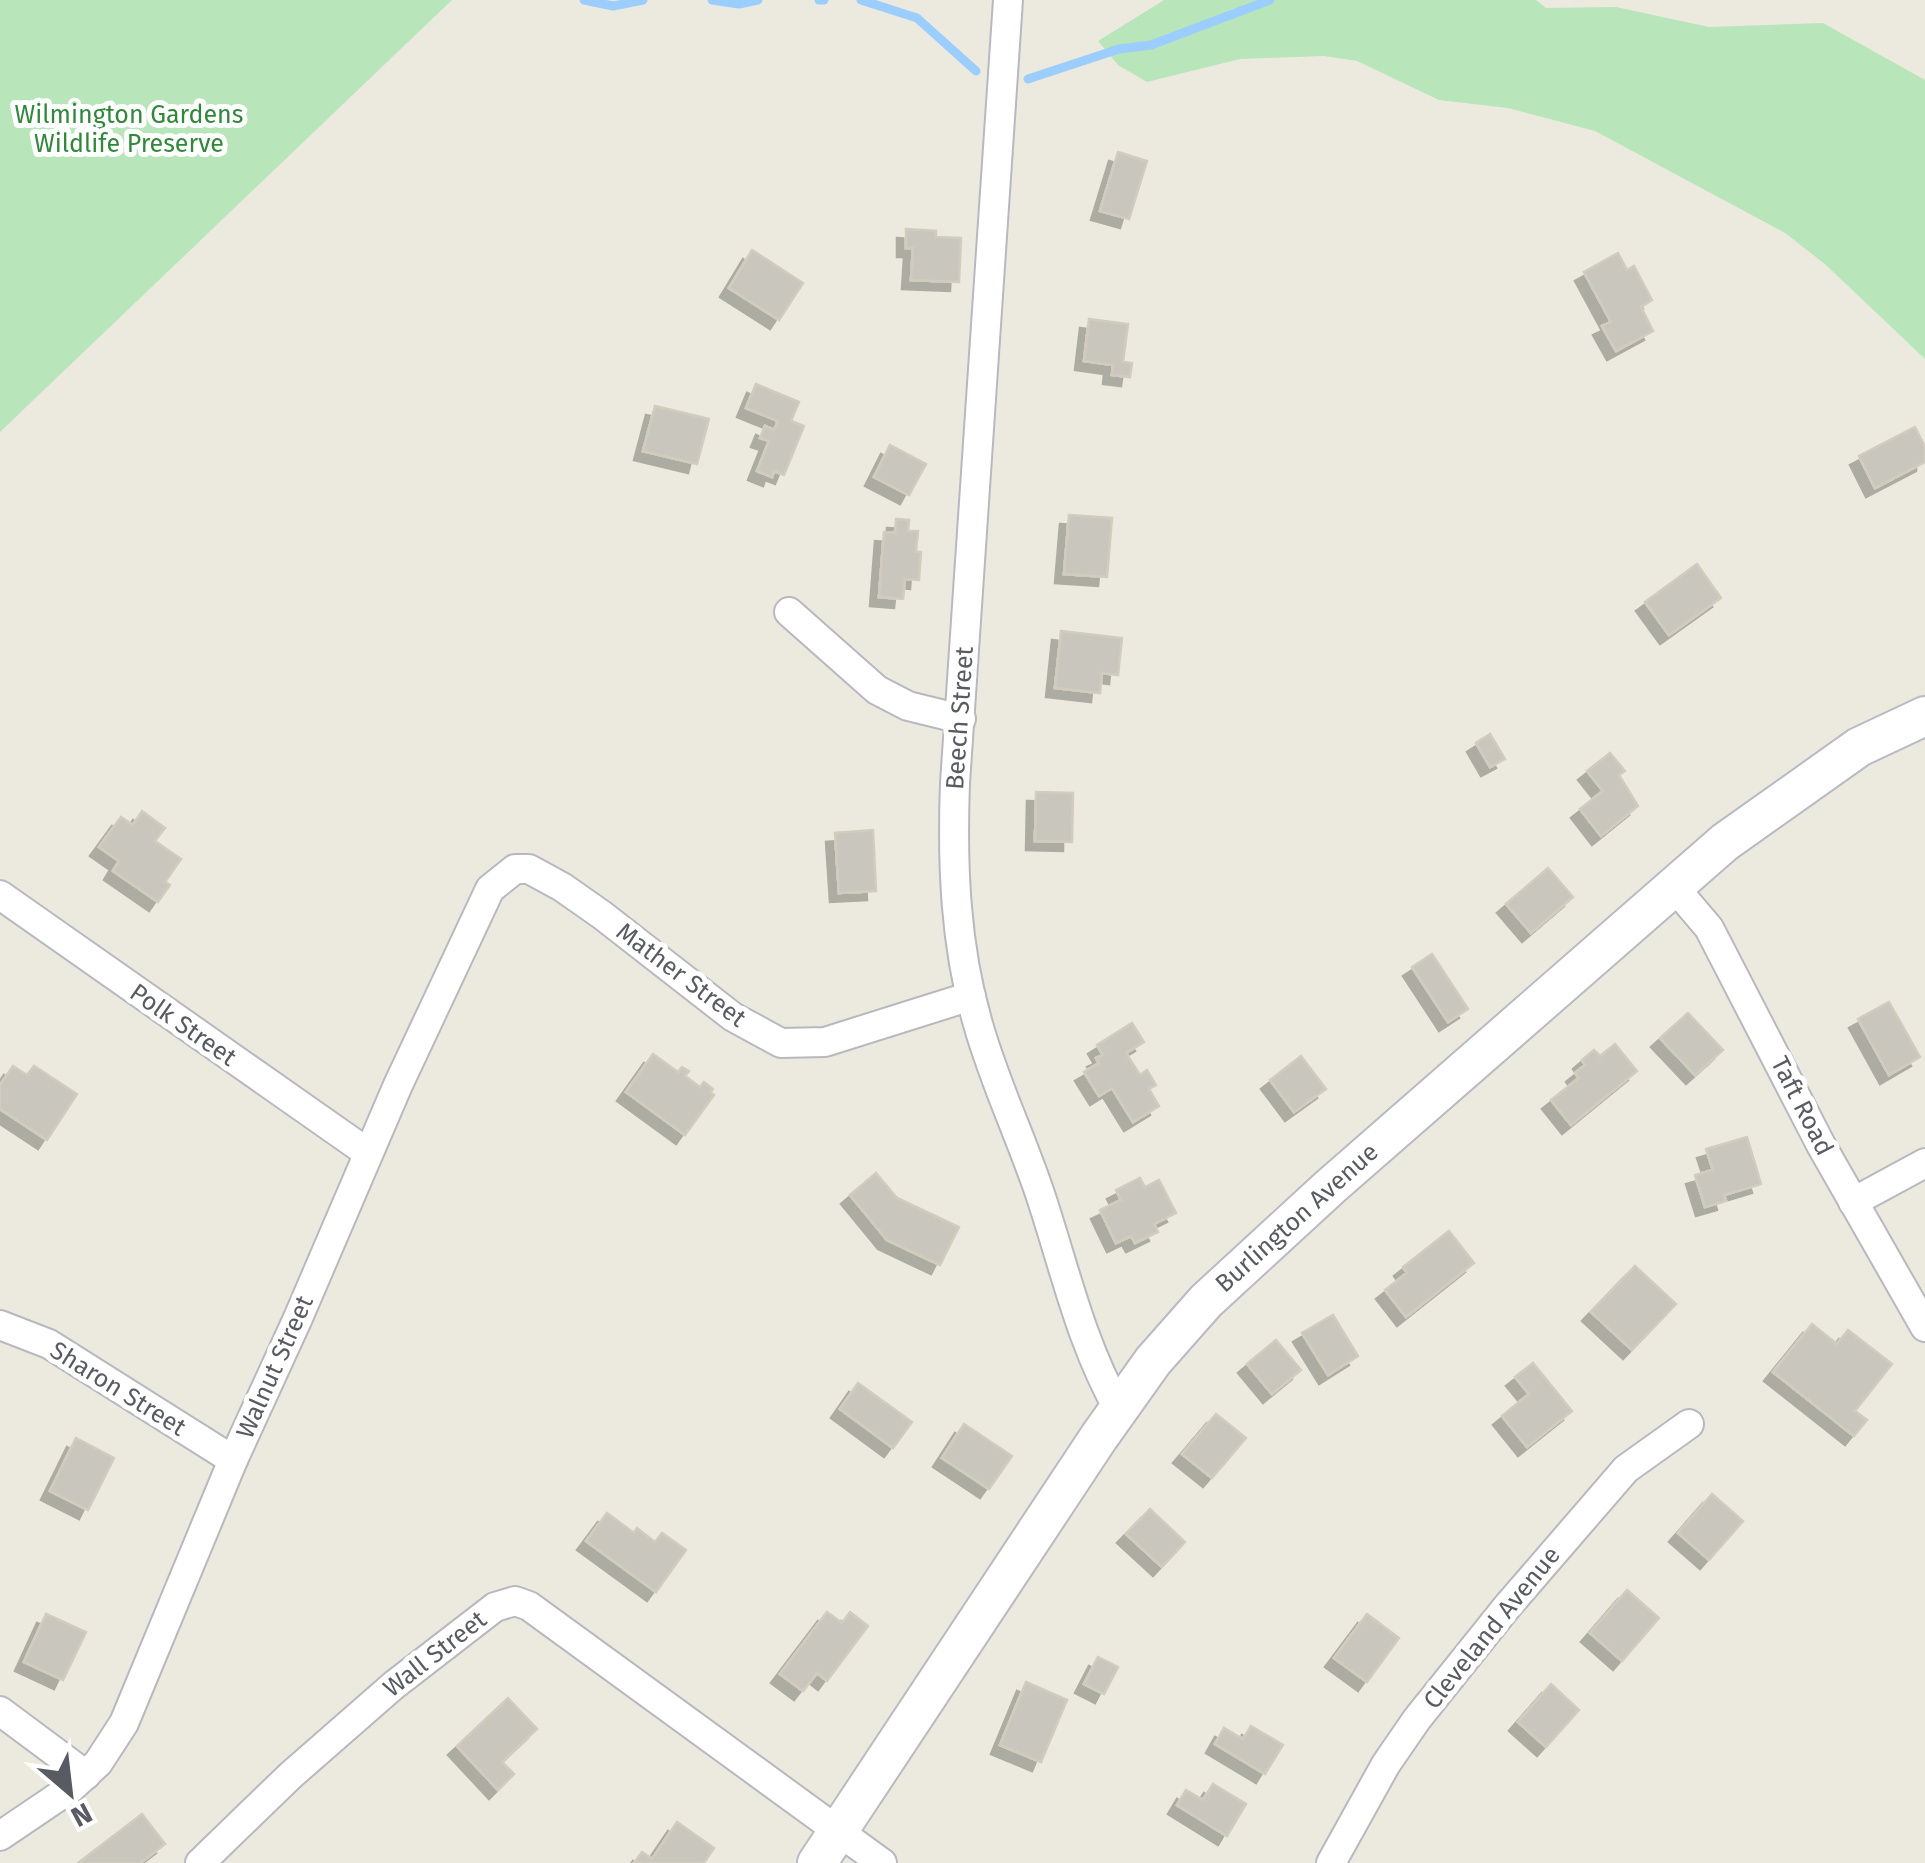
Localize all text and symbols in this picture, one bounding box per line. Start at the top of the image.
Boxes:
park label: Wilmington Gardens Wildlife Preserve [15,100,243,159]
street label: Beech Street [940,644,980,791]
street label: Mather Street [610,917,752,1034]
street label: Polk Street [124,977,243,1073]
street label: Taft Road [1764,1052,1840,1160]
street label: Burlington Avenue [1209,1137,1385,1299]
street label: Walnut Street [230,1290,320,1443]
street label: Sharon Street [45,1335,192,1443]
street label: Cleveland Avenue [1417,1541,1567,1715]
street label: Wall Street [378,1604,493,1703]
north arrow [20,1743,120,1843]
text: N [66,1796,97,1834]

